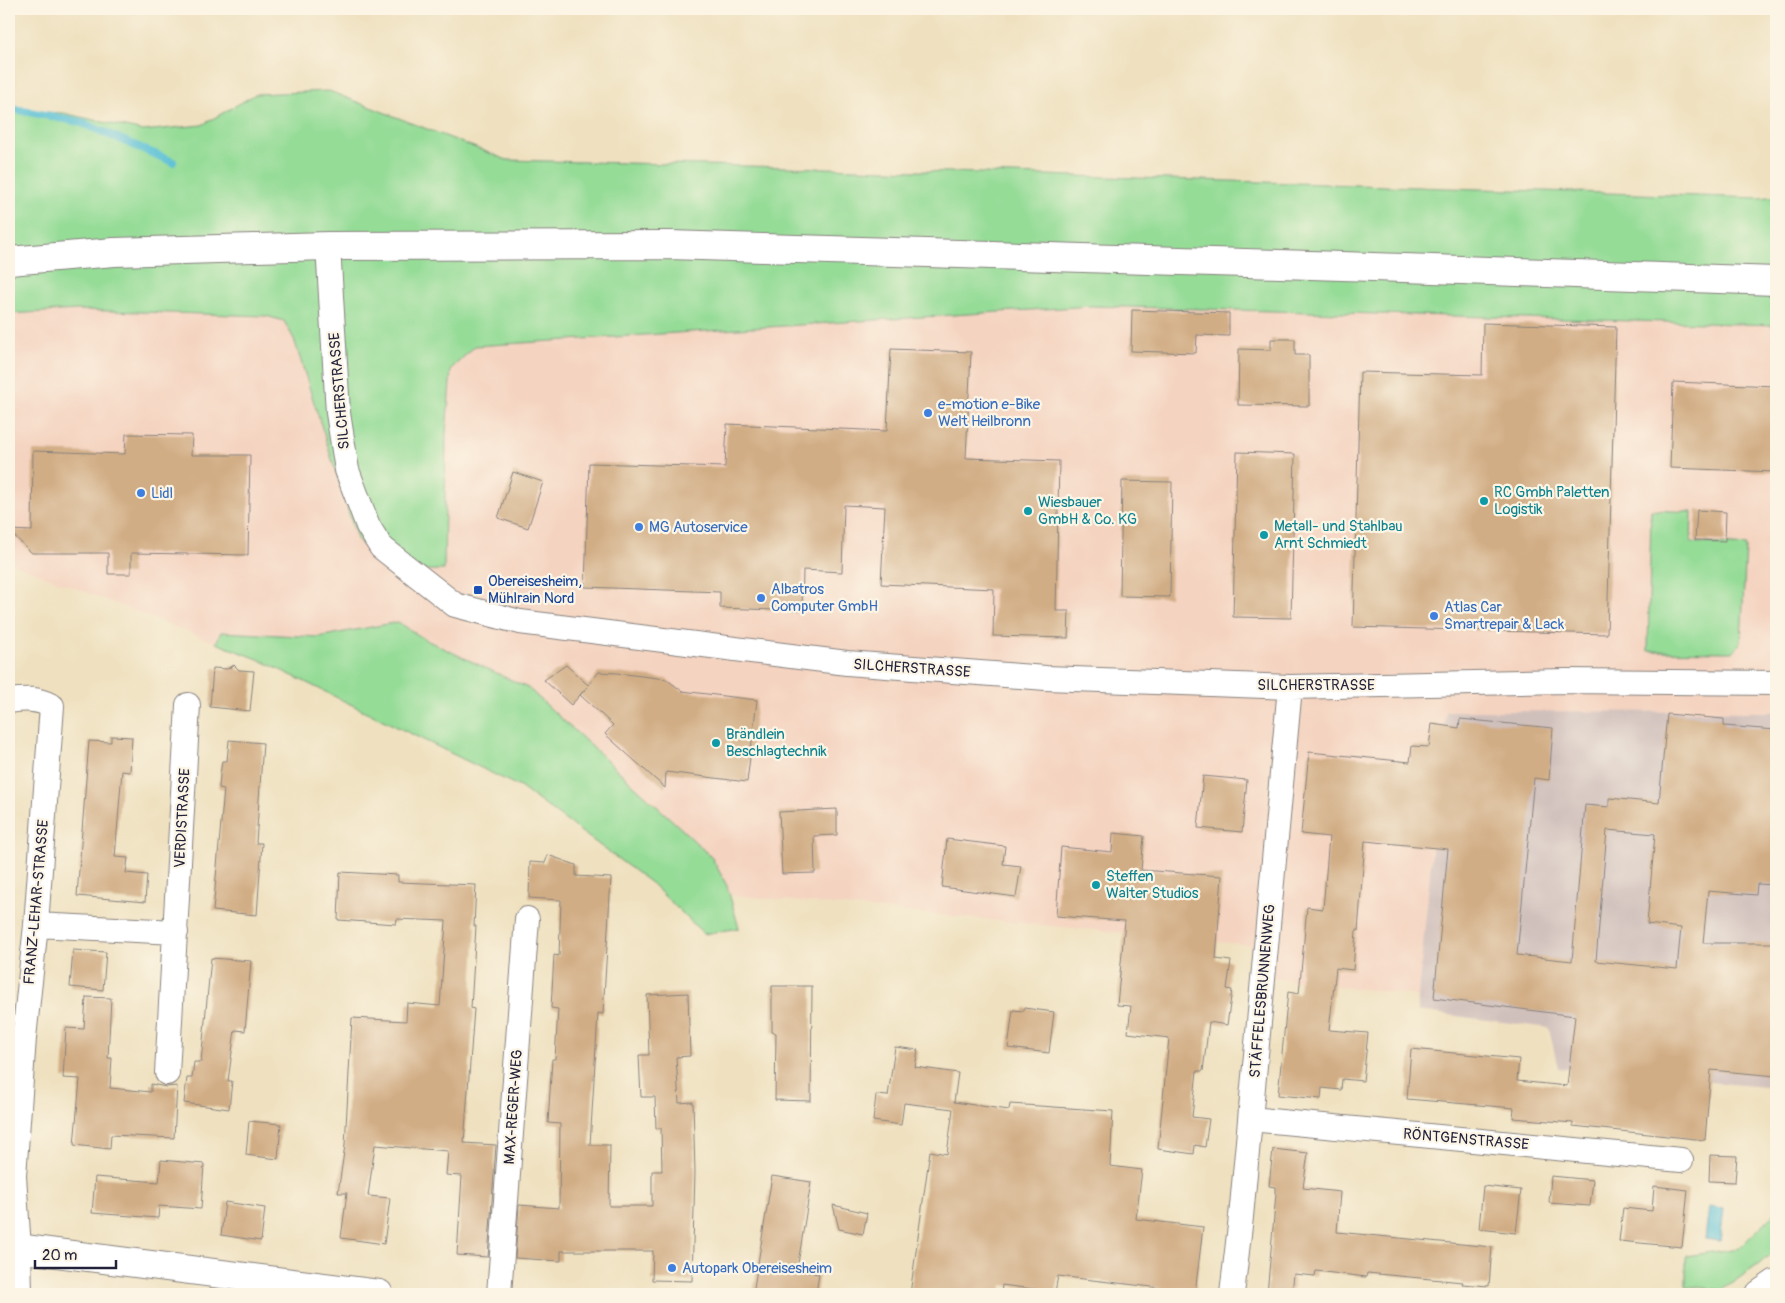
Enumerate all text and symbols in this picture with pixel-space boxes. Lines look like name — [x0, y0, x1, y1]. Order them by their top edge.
street label: SILCHERSTRASSE — [325, 331, 354, 450]
place label: e-motion e-Bike Welt Heilbronn — [938, 395, 1041, 431]
marker: e-motion e-Bike Welt Heilbronn — [922, 407, 934, 419]
place label: RC Gmbh Paletten Logistik — [1494, 483, 1609, 519]
place label: Lidl — [151, 484, 173, 503]
marker: Lidl — [135, 487, 147, 499]
place label: Wiesbauer GmbH & Co. KG — [1038, 493, 1137, 529]
marker: RC Gmbh Paletten Logistik — [1478, 495, 1490, 507]
marker: Wiesbauer GmbH & Co. KG — [1022, 505, 1034, 517]
place label: Metall- und Stahlbau Arnt Schmiedt — [1274, 517, 1403, 553]
place label: MG Autoservice — [649, 518, 748, 537]
marker: MG Autoservice — [633, 521, 645, 533]
marker: Metall- und Stahlbau Arnt Schmiedt — [1258, 529, 1270, 541]
place label: Obereisesheim, Mühlrain Nord — [488, 572, 582, 608]
place label: Albatros Computer GmbH — [771, 580, 878, 616]
marker: Obereisesheim, Mühlrain Nord — [472, 584, 484, 596]
marker: Albatros Computer GmbH — [755, 592, 767, 604]
place label: Atlas Car Smartrepair & Lack — [1444, 598, 1565, 634]
marker: Atlas Car Smartrepair & Lack — [1428, 610, 1440, 622]
street label: SILCHERSTRASSE — [853, 655, 971, 682]
street label: SILCHERSTRASSE — [1257, 676, 1375, 695]
place label: Brändlein Beschlagtechnik — [726, 725, 828, 761]
marker: Brändlein Beschlagtechnik — [710, 737, 722, 749]
street label: VERDISTRASSE — [170, 767, 195, 868]
street label: FRANZ-LEHAR-STRASSE — [20, 819, 53, 985]
place label: Steffen Walter Studios — [1106, 867, 1199, 903]
marker: Steffen Walter Studios — [1090, 879, 1102, 891]
street label: STÄFFELESBRUNNENWEG — [1245, 903, 1280, 1079]
street label: MAX-REGER-WEG — [500, 1049, 527, 1165]
street label: RÖNTGENSTRASSE — [1402, 1125, 1530, 1154]
scale bar — [35, 1238, 116, 1270]
text: 20 m — [42, 1246, 77, 1265]
place label: Autopark Obereisesheim — [682, 1259, 832, 1278]
marker: Autopark Obereisesheim — [666, 1262, 678, 1274]

